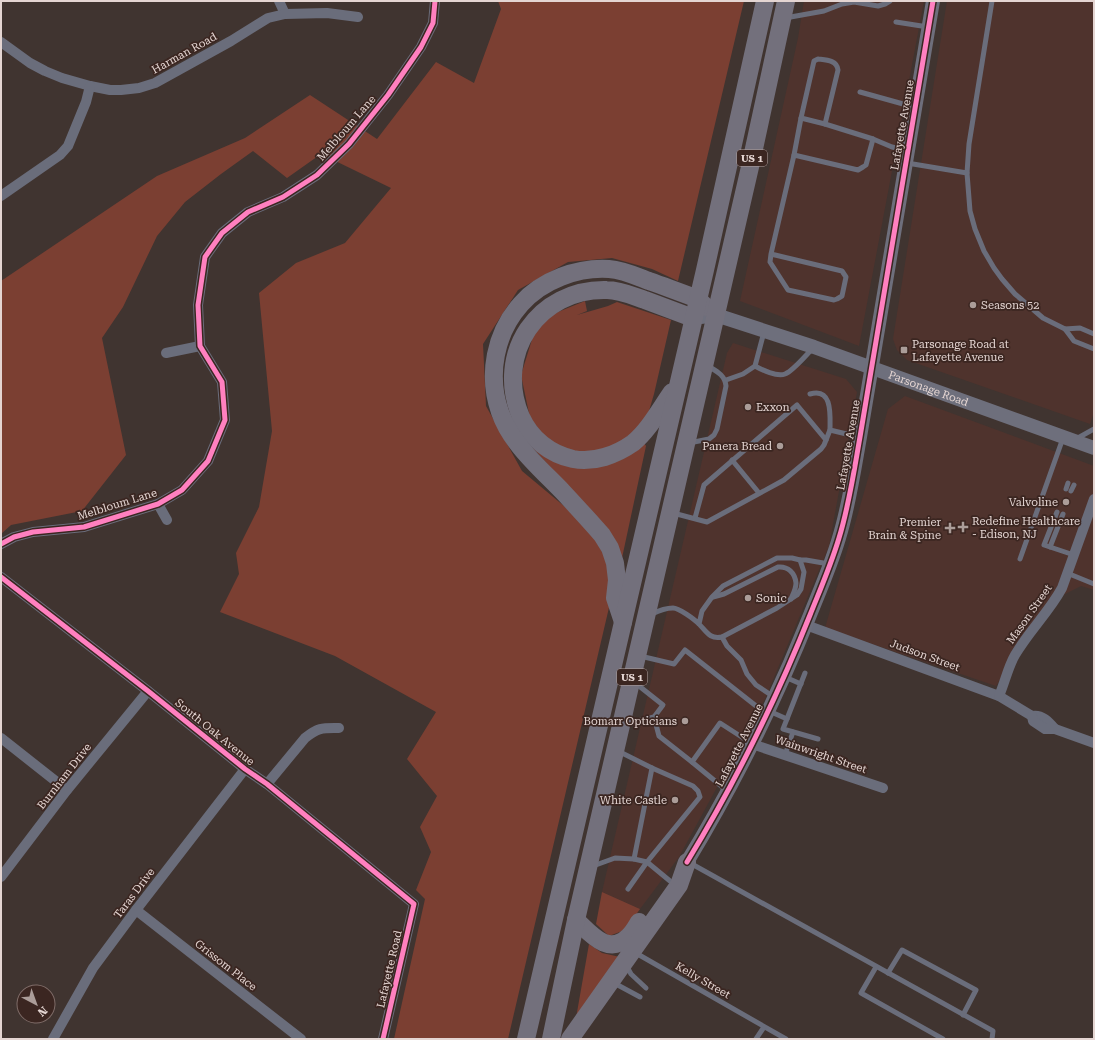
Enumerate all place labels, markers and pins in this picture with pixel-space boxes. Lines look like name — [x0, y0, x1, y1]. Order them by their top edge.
place label: Seasons 52 — [981, 299, 1039, 312]
marker: Seasons 52 — [968, 300, 978, 310]
place label: Parsonage Road at Lafayette Avenue — [912, 338, 1009, 364]
marker: Parsonage Road at Lafayette Avenue — [899, 345, 909, 355]
place label: Exxon — [756, 401, 790, 414]
marker: Exxon — [743, 402, 753, 412]
place label: Panera Bread — [702, 440, 772, 453]
marker: Panera Bread — [775, 441, 785, 451]
place label: Valvoline — [1009, 496, 1058, 509]
marker: Valvoline — [1061, 497, 1071, 507]
place label: Redefine Healthcare - Edison, NJ — [972, 515, 1080, 541]
place label: Premier Brain & Spine — [868, 516, 941, 542]
marker: Redefine Healthcare - Edison, NJ — [957, 521, 969, 533]
marker: Premier Brain & Spine — [944, 522, 956, 534]
place label: Sonic — [756, 592, 787, 605]
marker: Sonic — [743, 593, 753, 603]
place label: Bomarr Opticians — [584, 715, 677, 728]
marker: Bomarr Opticians — [680, 716, 690, 726]
place label: White Castle — [600, 794, 667, 807]
marker: White Castle — [670, 795, 680, 805]

